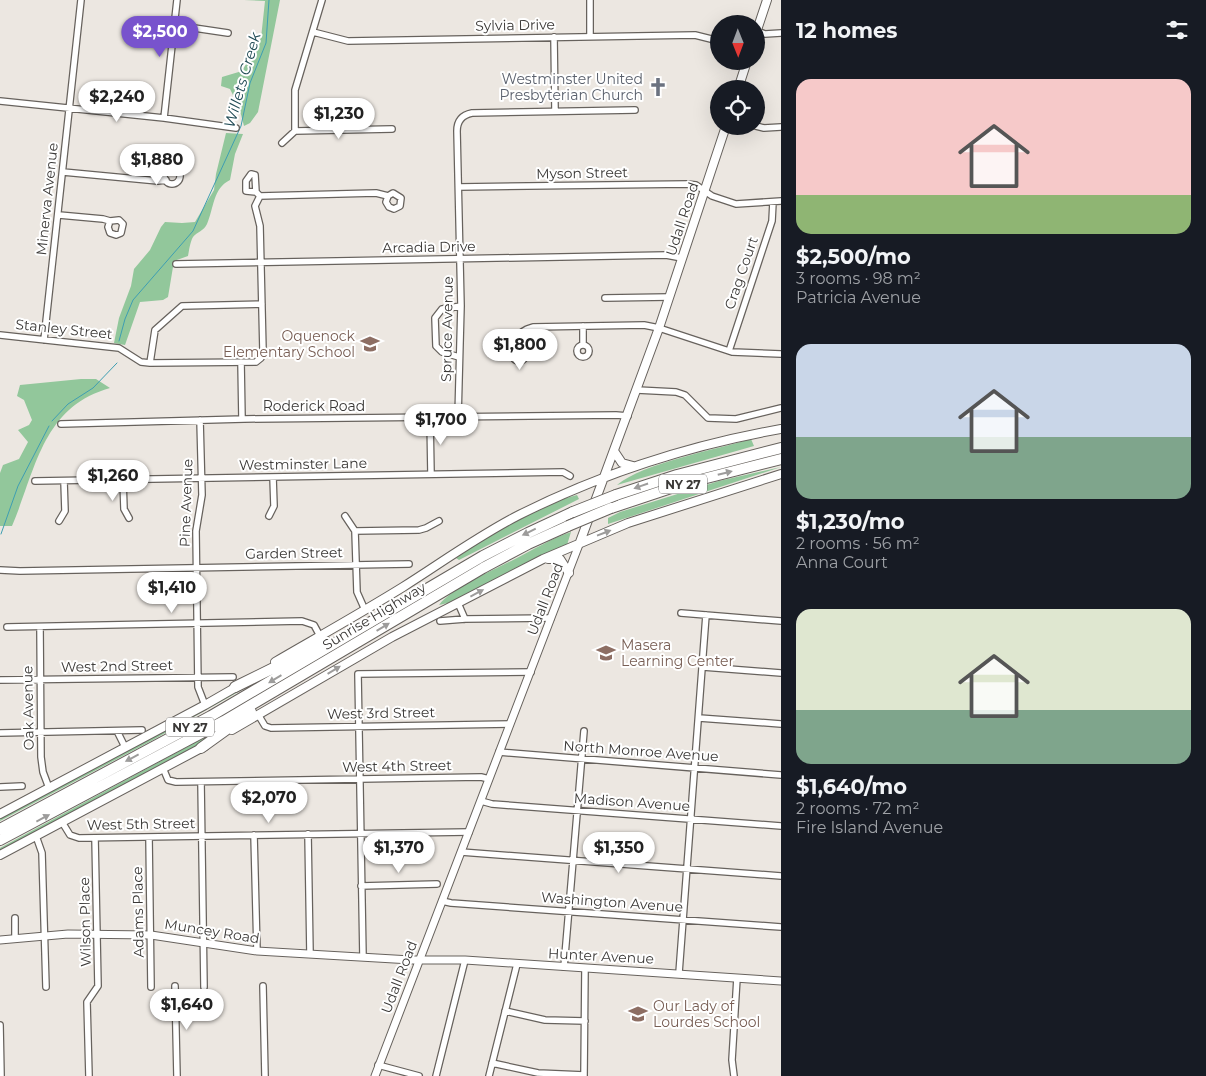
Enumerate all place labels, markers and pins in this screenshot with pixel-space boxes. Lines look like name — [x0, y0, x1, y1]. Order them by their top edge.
pin: $2,500 — [119, 15, 201, 58]
place label: Westminster United Presbyterian Church — [500, 70, 643, 104]
church icon: Westminster United Presbyterian Church — [647, 76, 669, 98]
pin: $2,240 — [76, 80, 158, 123]
pin: $1,230 — [298, 98, 380, 140]
pin: $1,880 — [116, 144, 198, 186]
place label: Oquenock Elementary School — [223, 327, 356, 361]
pin: $1,800 — [479, 328, 561, 371]
school or university icon: Oquenock Elementary School — [359, 333, 381, 355]
pin: $1,700 — [400, 404, 482, 446]
pin: $1,260 — [72, 460, 154, 502]
pin: $1,410 — [131, 572, 213, 614]
place label: Masera Learning Center — [621, 636, 735, 670]
school or university icon: Masera Learning Center — [595, 642, 617, 664]
pin: $2,070 — [228, 782, 310, 824]
pin: $1,370 — [358, 832, 440, 874]
pin: $1,350 — [578, 832, 660, 874]
pin: $1,640 — [146, 988, 228, 1031]
place label: Our Lady of Lourdes School — [653, 997, 760, 1031]
school or university icon: Our Lady of Lourdes School — [627, 1003, 649, 1025]

